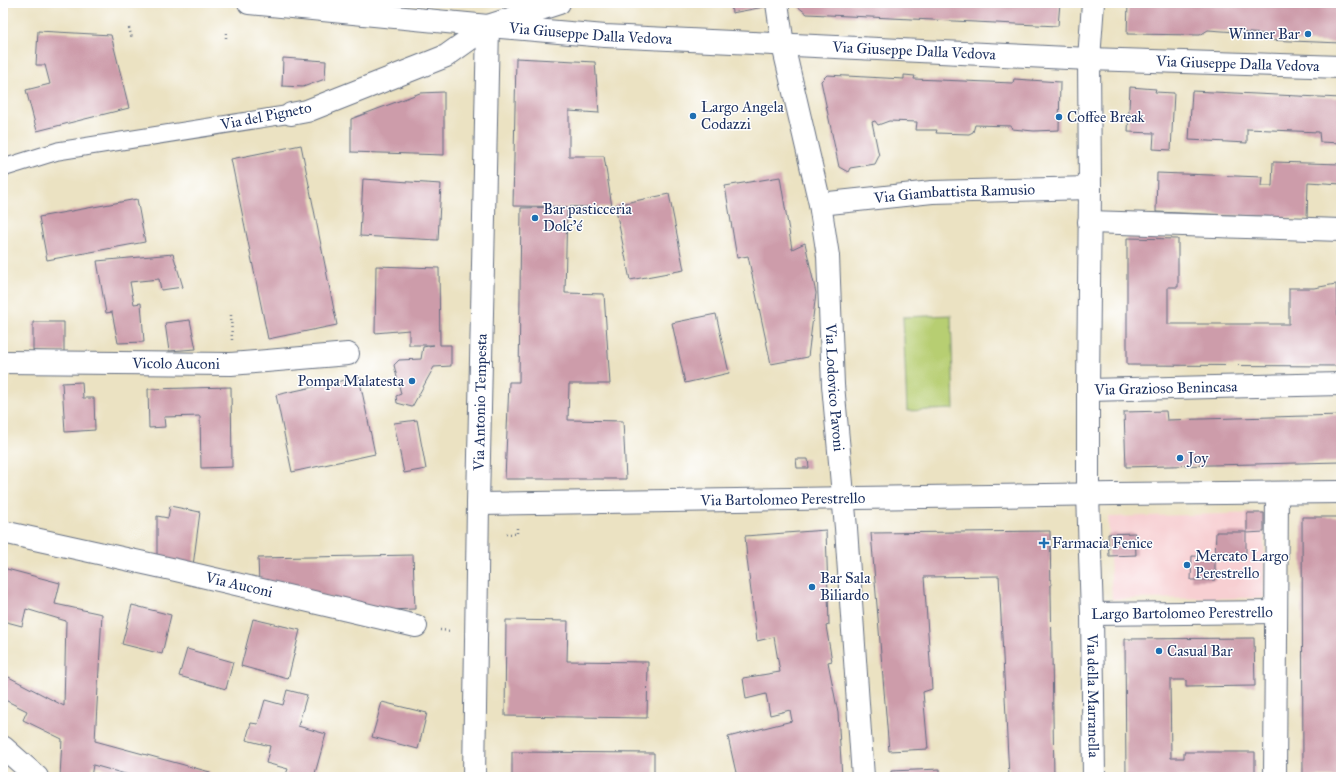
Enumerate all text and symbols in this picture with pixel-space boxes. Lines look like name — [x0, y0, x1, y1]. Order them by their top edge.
street label: Via Giuseppe Dalla Vedova — [507, 19, 673, 48]
place label: Winner Bar — [1228, 25, 1300, 43]
marker: Winner Bar — [1303, 29, 1313, 39]
street label: Via Giuseppe Dalla Vedova — [831, 38, 997, 64]
street label: Via Giuseppe Dalla Vedova — [1155, 52, 1321, 75]
street label: Via del Pigneto — [218, 98, 313, 134]
place label: Largo Angela Codazzi — [701, 98, 784, 133]
place label: Coffee Break — [1067, 108, 1145, 126]
marker: Largo Angela Codazzi — [688, 111, 698, 121]
marker: Coffee Break — [1054, 112, 1064, 122]
street label: Via Giambattista Ramusio — [872, 180, 1036, 207]
place label: Bar pasticceria Dolc'é — [543, 200, 632, 235]
marker: Bar pasticceria Dolc'é — [530, 213, 540, 223]
street label: Via Lodovico Pavoni — [822, 322, 848, 452]
street label: Via Antonio Tempesta — [470, 333, 491, 472]
street label: Vicolo Auconi — [131, 354, 220, 373]
place label: Pompa Malatesta — [298, 372, 405, 390]
marker: Pompa Malatesta — [407, 376, 417, 386]
street label: Via Grazioso Benincasa — [1093, 377, 1238, 399]
place label: Joy — [1186, 449, 1209, 468]
marker: Joy — [1175, 453, 1185, 463]
street label: Via Bartolomeo Perestrello — [699, 489, 866, 510]
place label: Farmacia Fenice — [1052, 534, 1153, 552]
marker: Farmacia Fenice — [1039, 538, 1049, 548]
place label: Mercato Largo Perestrello — [1195, 547, 1289, 582]
marker: Mercato Largo Perestrello — [1182, 560, 1192, 570]
street label: Via Auconi — [203, 568, 275, 601]
place label: Bar Sala Biliardo — [820, 569, 871, 604]
marker: Bar Sala Biliardo — [807, 582, 817, 592]
street label: Largo Bartolomeo Perestrello — [1091, 603, 1273, 623]
street label: Via della Marranella — [1083, 633, 1103, 758]
place label: Casual Bar — [1167, 642, 1233, 660]
marker: Casual Bar — [1154, 646, 1164, 656]

